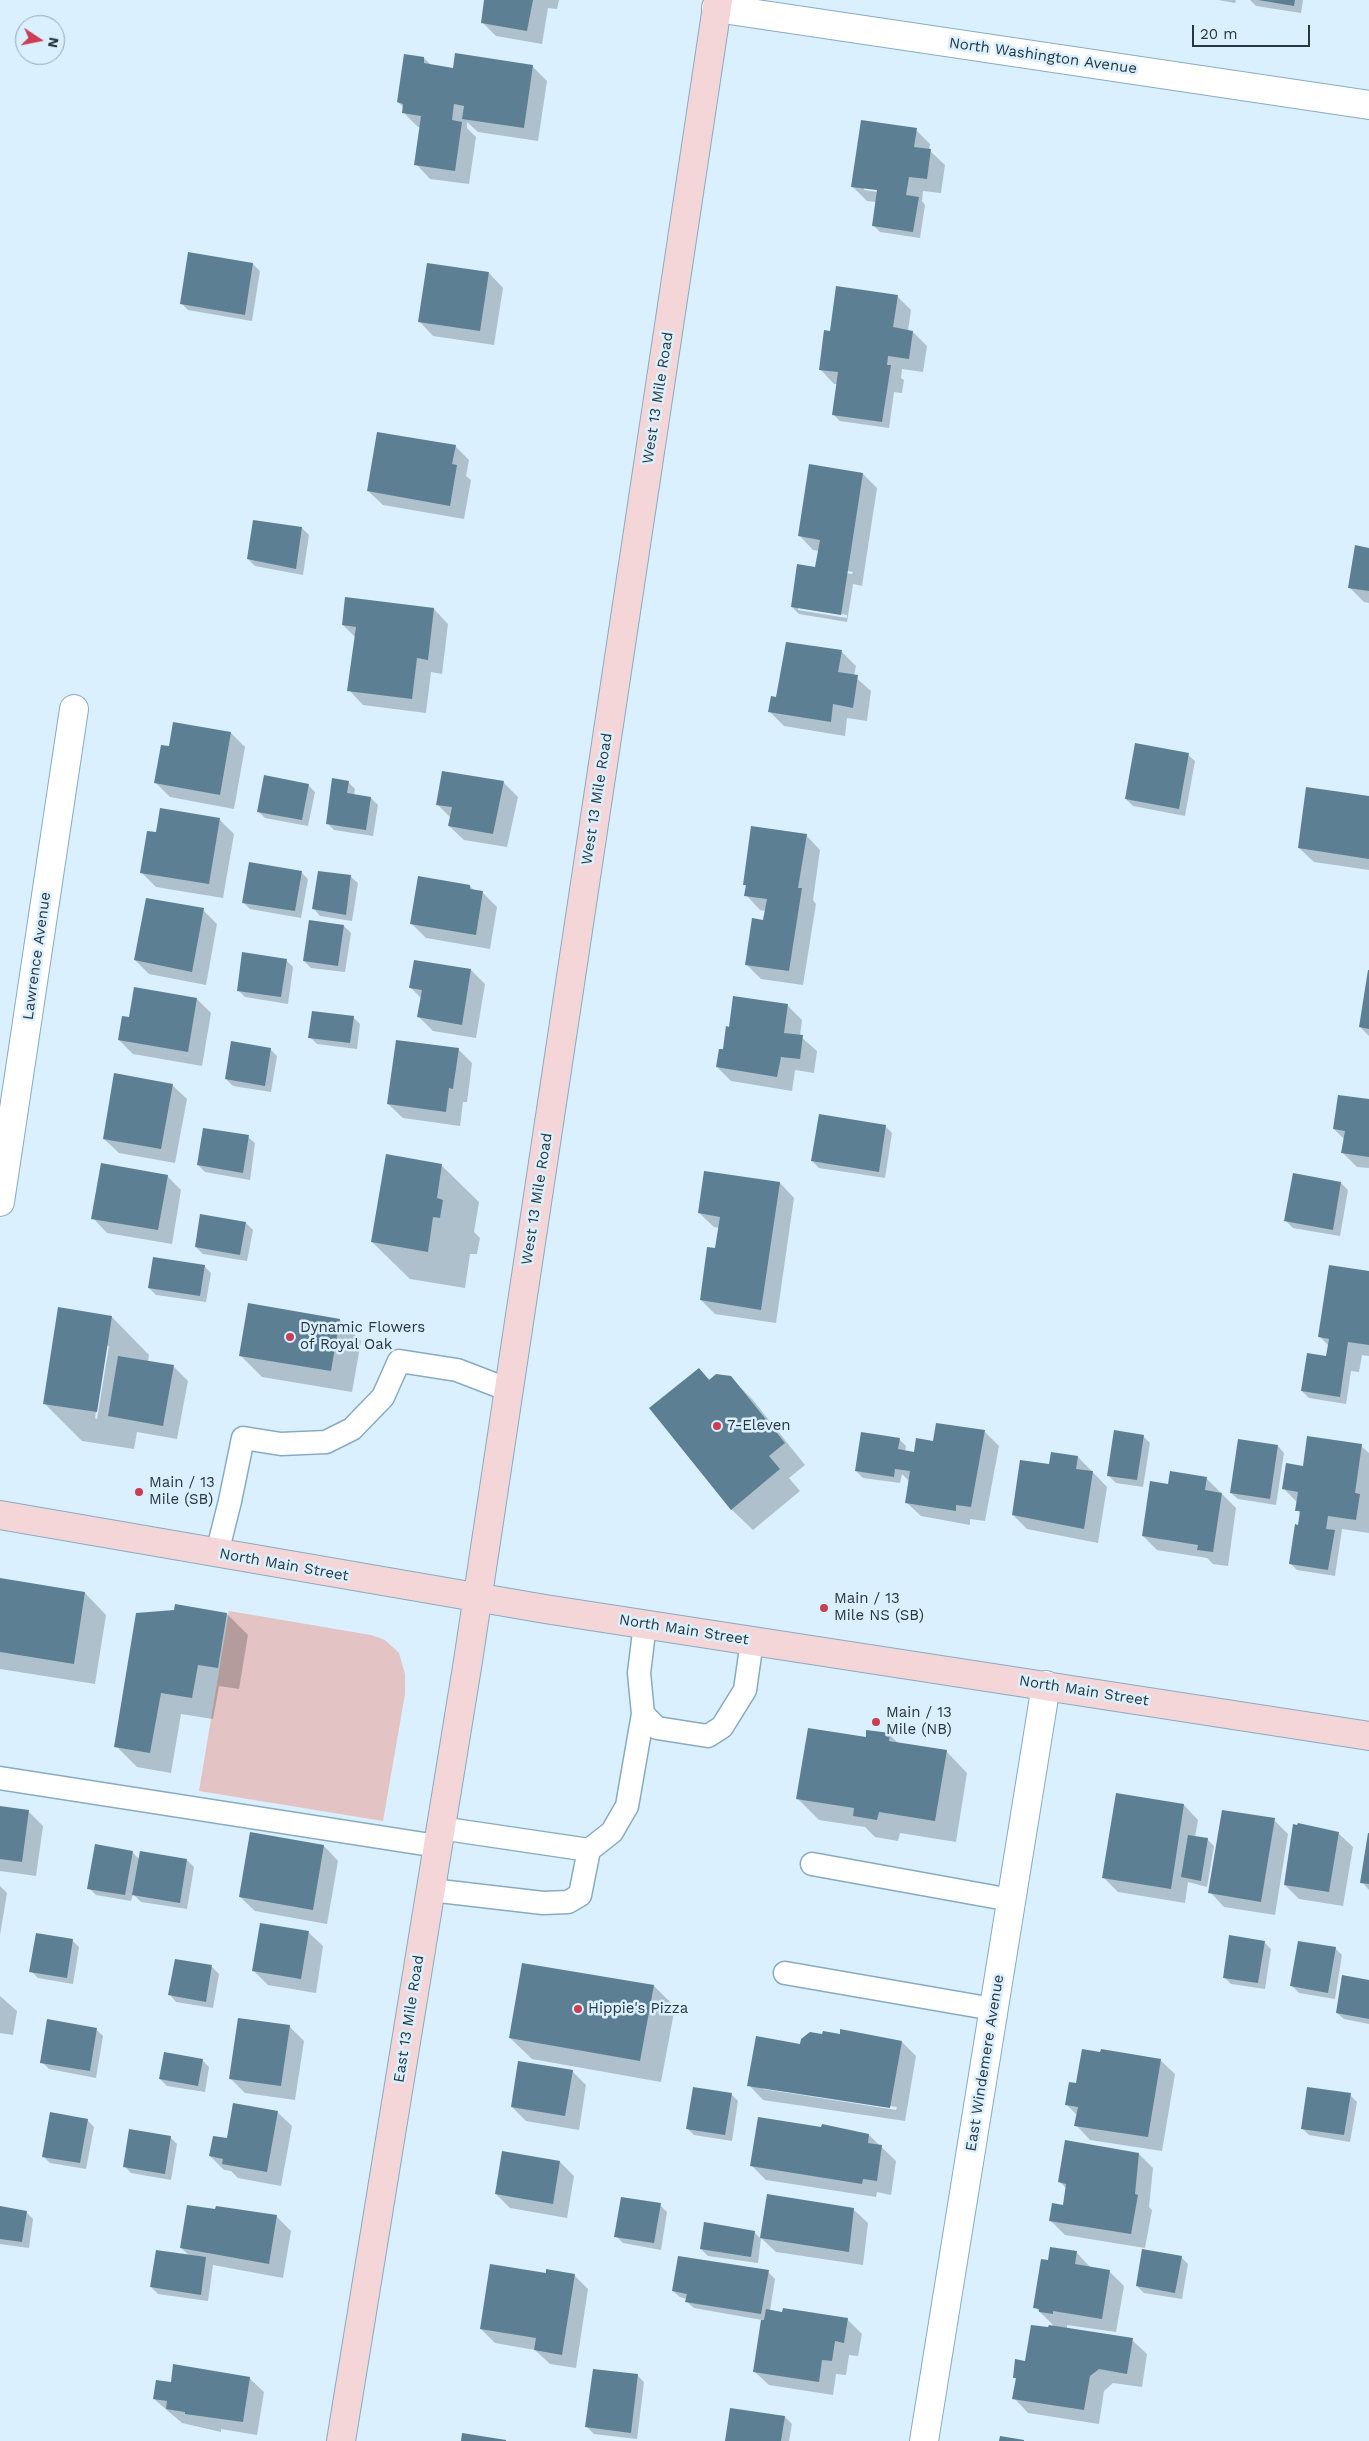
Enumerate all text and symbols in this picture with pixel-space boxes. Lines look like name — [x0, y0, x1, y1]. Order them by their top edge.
north arrow — [15, 15, 65, 65]
scale bar — [1194, 15, 1312, 47]
text: 20 m — [1200, 25, 1238, 43]
street label: North Washington Avenue — [948, 34, 1138, 78]
text: N — [45, 36, 63, 49]
street label: West 13 Mile Road — [639, 331, 677, 465]
street label: West 13 Mile Road — [578, 732, 616, 866]
street label: Lawrence Avenue — [19, 891, 55, 1021]
street label: West 13 Mile Road — [518, 1132, 556, 1266]
place label: Dynamic Flowers of Royal Oak — [300, 1319, 425, 1354]
marker: Dynamic Flowers of Royal Oak — [284, 1331, 296, 1343]
place label: 7-Eleven — [727, 1417, 791, 1435]
marker: 7-Eleven — [711, 1420, 723, 1432]
place label: Main / 13 Mile (SB) — [149, 1474, 215, 1509]
marker: Main / 13 Mile (SB) — [133, 1486, 145, 1498]
street label: North Main Street — [218, 1545, 350, 1585]
place label: Main / 13 Mile NS (SB) — [834, 1590, 924, 1625]
marker: Main / 13 Mile NS (SB) — [818, 1602, 830, 1614]
street label: North Main Street — [618, 1611, 750, 1649]
street label: North Main Street — [1018, 1672, 1150, 1710]
place label: Main / 13 Mile (NB) — [886, 1704, 952, 1739]
marker: Main / 13 Mile (NB) — [870, 1716, 882, 1728]
street label: East 13 Mile Road — [390, 1954, 428, 2084]
street label: East Windemere Avenue — [962, 1973, 1008, 2153]
place label: Hippie's Pizza — [588, 2000, 688, 2018]
marker: Hippie's Pizza — [572, 2003, 584, 2015]

